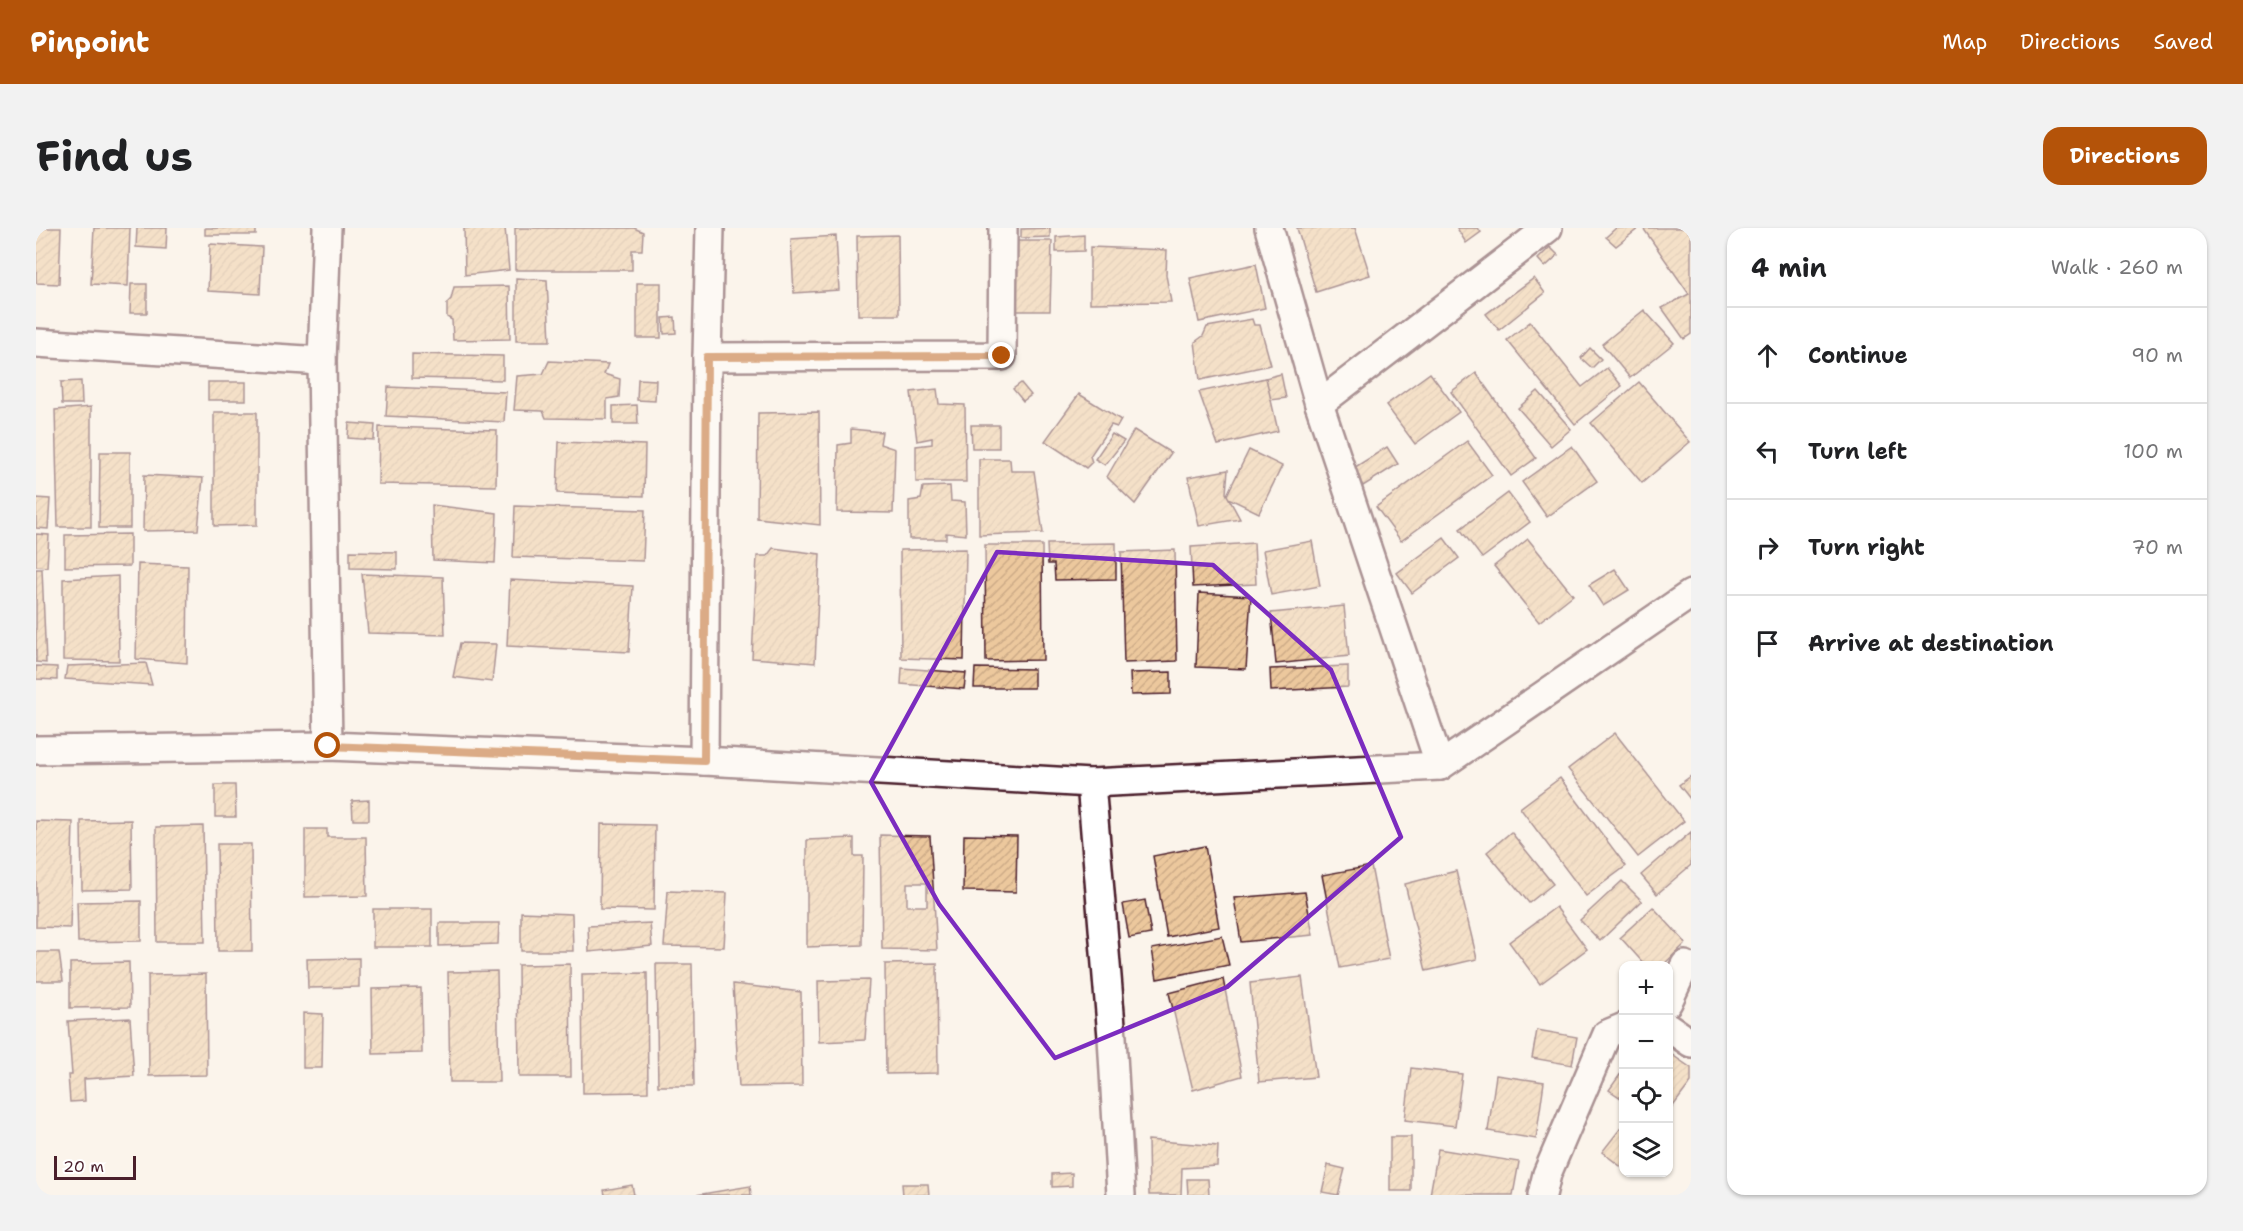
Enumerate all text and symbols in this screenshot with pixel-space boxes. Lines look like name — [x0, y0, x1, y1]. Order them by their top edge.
text: Pinpoint — [30, 23, 149, 61]
text: Map — [1942, 28, 1987, 56]
text: Directions — [2020, 28, 2120, 56]
text: Saved — [2153, 28, 2213, 56]
button: Directions — [2043, 127, 2207, 185]
text: Find us — [36, 128, 193, 184]
text: 4 min — [1751, 250, 1827, 285]
text: Walk · 260 m — [2051, 254, 2183, 280]
icon: ahead — [1751, 339, 1784, 372]
text: Continue — [1808, 341, 1908, 370]
route end — [988, 342, 1014, 368]
text: 90 m — [2131, 342, 2183, 368]
icon: left — [1751, 435, 1784, 468]
text: Turn left — [1808, 437, 1907, 466]
text: 100 m — [2123, 438, 2183, 464]
icon: right — [1751, 531, 1784, 564]
text: Turn right — [1808, 533, 1925, 562]
text: 70 m — [2131, 534, 2183, 560]
icon: arrive — [1751, 627, 1784, 660]
text: Arrive at destination — [1808, 629, 2054, 658]
route start — [314, 732, 340, 758]
map controls — [1619, 961, 1673, 1177]
button: + — [1619, 961, 1673, 1015]
button: − — [1619, 1015, 1673, 1069]
button: locate — [1619, 1069, 1673, 1123]
button: layers — [1619, 1123, 1673, 1177]
scale bar — [54, 1153, 136, 1180]
text: 20 m — [63, 1156, 104, 1177]

